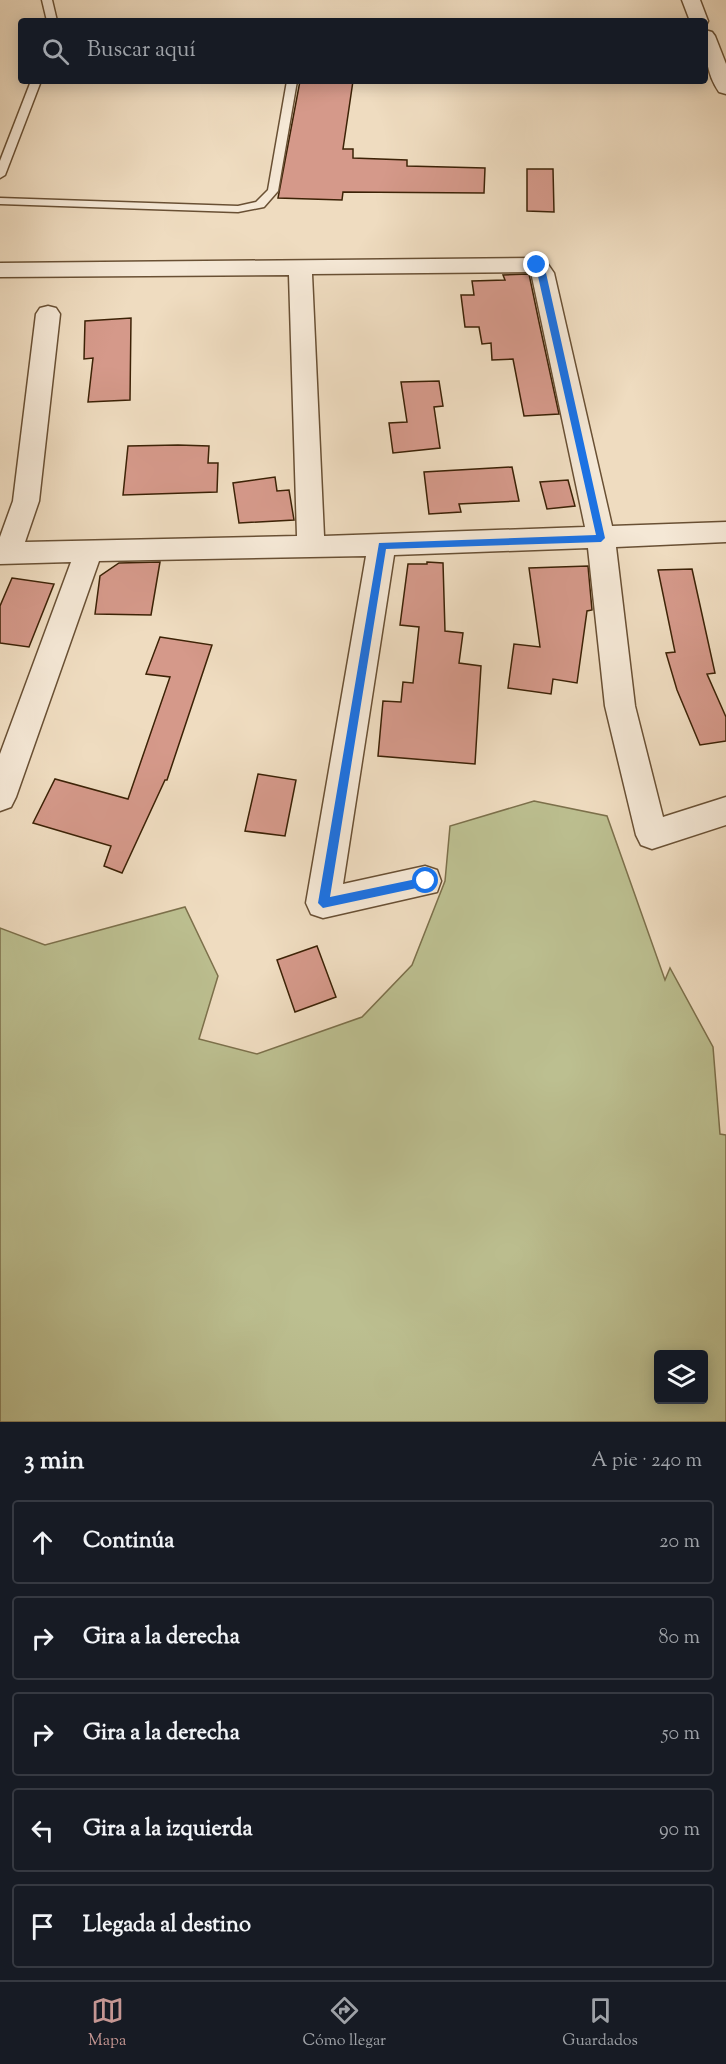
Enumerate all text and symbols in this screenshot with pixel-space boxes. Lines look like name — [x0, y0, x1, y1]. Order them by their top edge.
search box — [18, 18, 708, 84]
icon: search — [39, 35, 72, 68]
text: Buscar aquí — [87, 35, 196, 67]
route end — [523, 251, 549, 277]
route start — [412, 867, 438, 893]
map controls — [654, 1350, 708, 1404]
button: layers — [654, 1350, 708, 1404]
text: 3 min — [24, 1443, 84, 1480]
text: A pie · 240 m — [591, 1447, 702, 1476]
icon: ahead — [26, 1526, 59, 1559]
text: Continúa — [83, 1526, 174, 1558]
text: 20 m — [659, 1528, 700, 1557]
icon: right — [26, 1622, 59, 1655]
text: Gira a la derecha — [83, 1622, 240, 1654]
text: 80 m — [659, 1624, 700, 1653]
icon: right — [26, 1718, 59, 1751]
text: Gira a la derecha — [83, 1718, 240, 1750]
text: 50 m — [662, 1720, 700, 1749]
icon: left — [26, 1814, 59, 1847]
text: Gira a la izquierda — [83, 1814, 253, 1846]
text: 90 m — [659, 1816, 700, 1845]
icon: arrive — [26, 1910, 59, 1943]
text: Llegada al destino — [83, 1910, 251, 1942]
tab: Mapa — [88, 1994, 126, 2053]
tab: Cómo llegar — [302, 1994, 386, 2053]
tab: Guardados — [562, 1994, 638, 2053]

